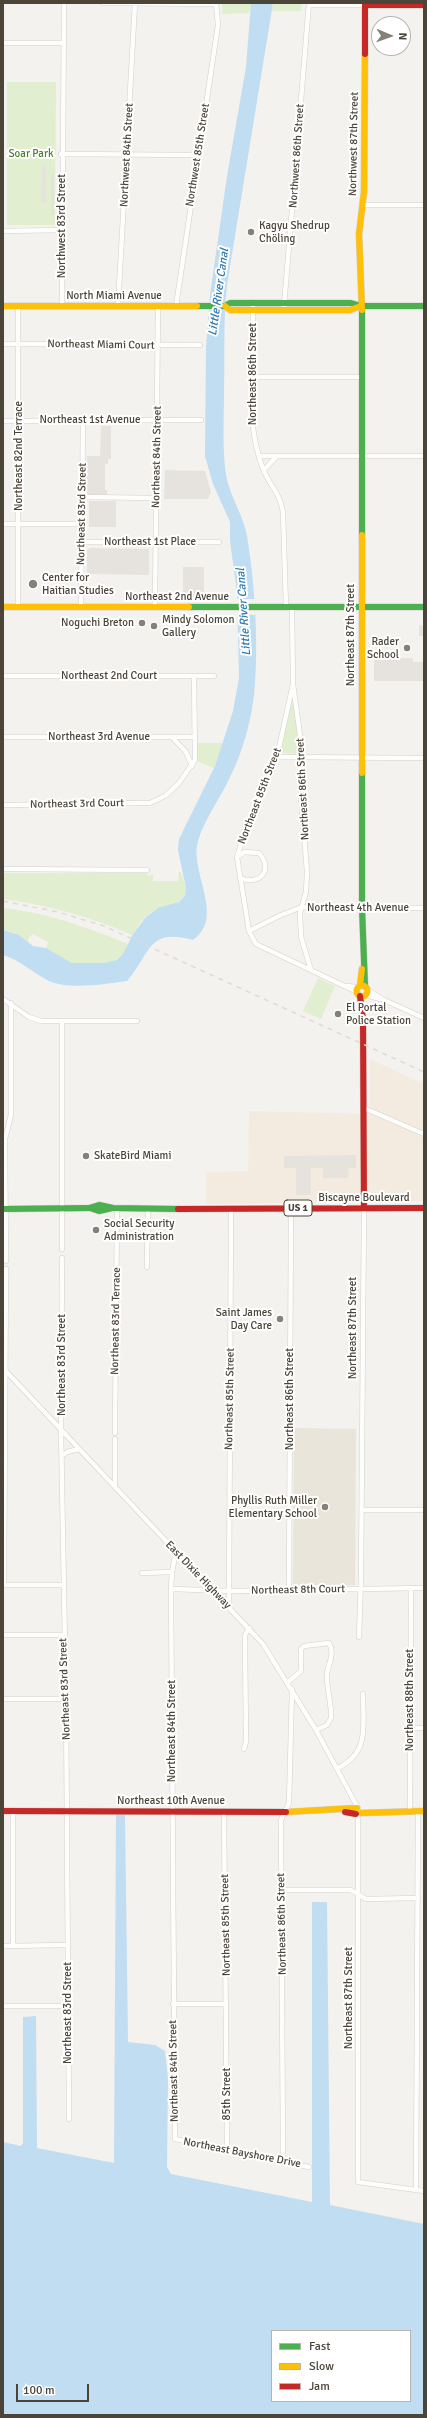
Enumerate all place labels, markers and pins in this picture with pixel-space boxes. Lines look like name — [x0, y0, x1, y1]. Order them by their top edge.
place label: Kagyu Shedrup Chöling — [259, 219, 330, 245]
marker: Kagyu Shedrup Chöling — [246, 227, 256, 237]
place label: Center for Haitian Studies — [42, 571, 114, 597]
marker: Center for Haitian Studies — [27, 578, 39, 590]
place label: Mindy Solomon Gallery — [162, 613, 234, 639]
place label: Noguchi Breton — [61, 616, 134, 630]
marker: Noguchi Breton — [137, 618, 147, 628]
marker: Mindy Solomon Gallery — [149, 621, 159, 631]
place label: Rader School — [367, 635, 399, 661]
marker: Rader School — [402, 643, 412, 653]
place label: El Portal Police Station — [346, 1001, 411, 1027]
marker: El Portal Police Station — [333, 1009, 343, 1019]
place label: SkateBird Miami — [94, 1149, 171, 1163]
marker: SkateBird Miami — [81, 1151, 91, 1161]
place label: Social Security Administration — [104, 1217, 174, 1243]
marker: Social Security Administration — [91, 1225, 101, 1235]
place label: Saint James Day Care — [216, 1306, 272, 1332]
marker: Saint James Day Care — [275, 1314, 285, 1324]
place label: Phyllis Ruth Miller Elementary School — [229, 1494, 317, 1520]
marker: Phyllis Ruth Miller Elementary School — [320, 1502, 330, 1512]

